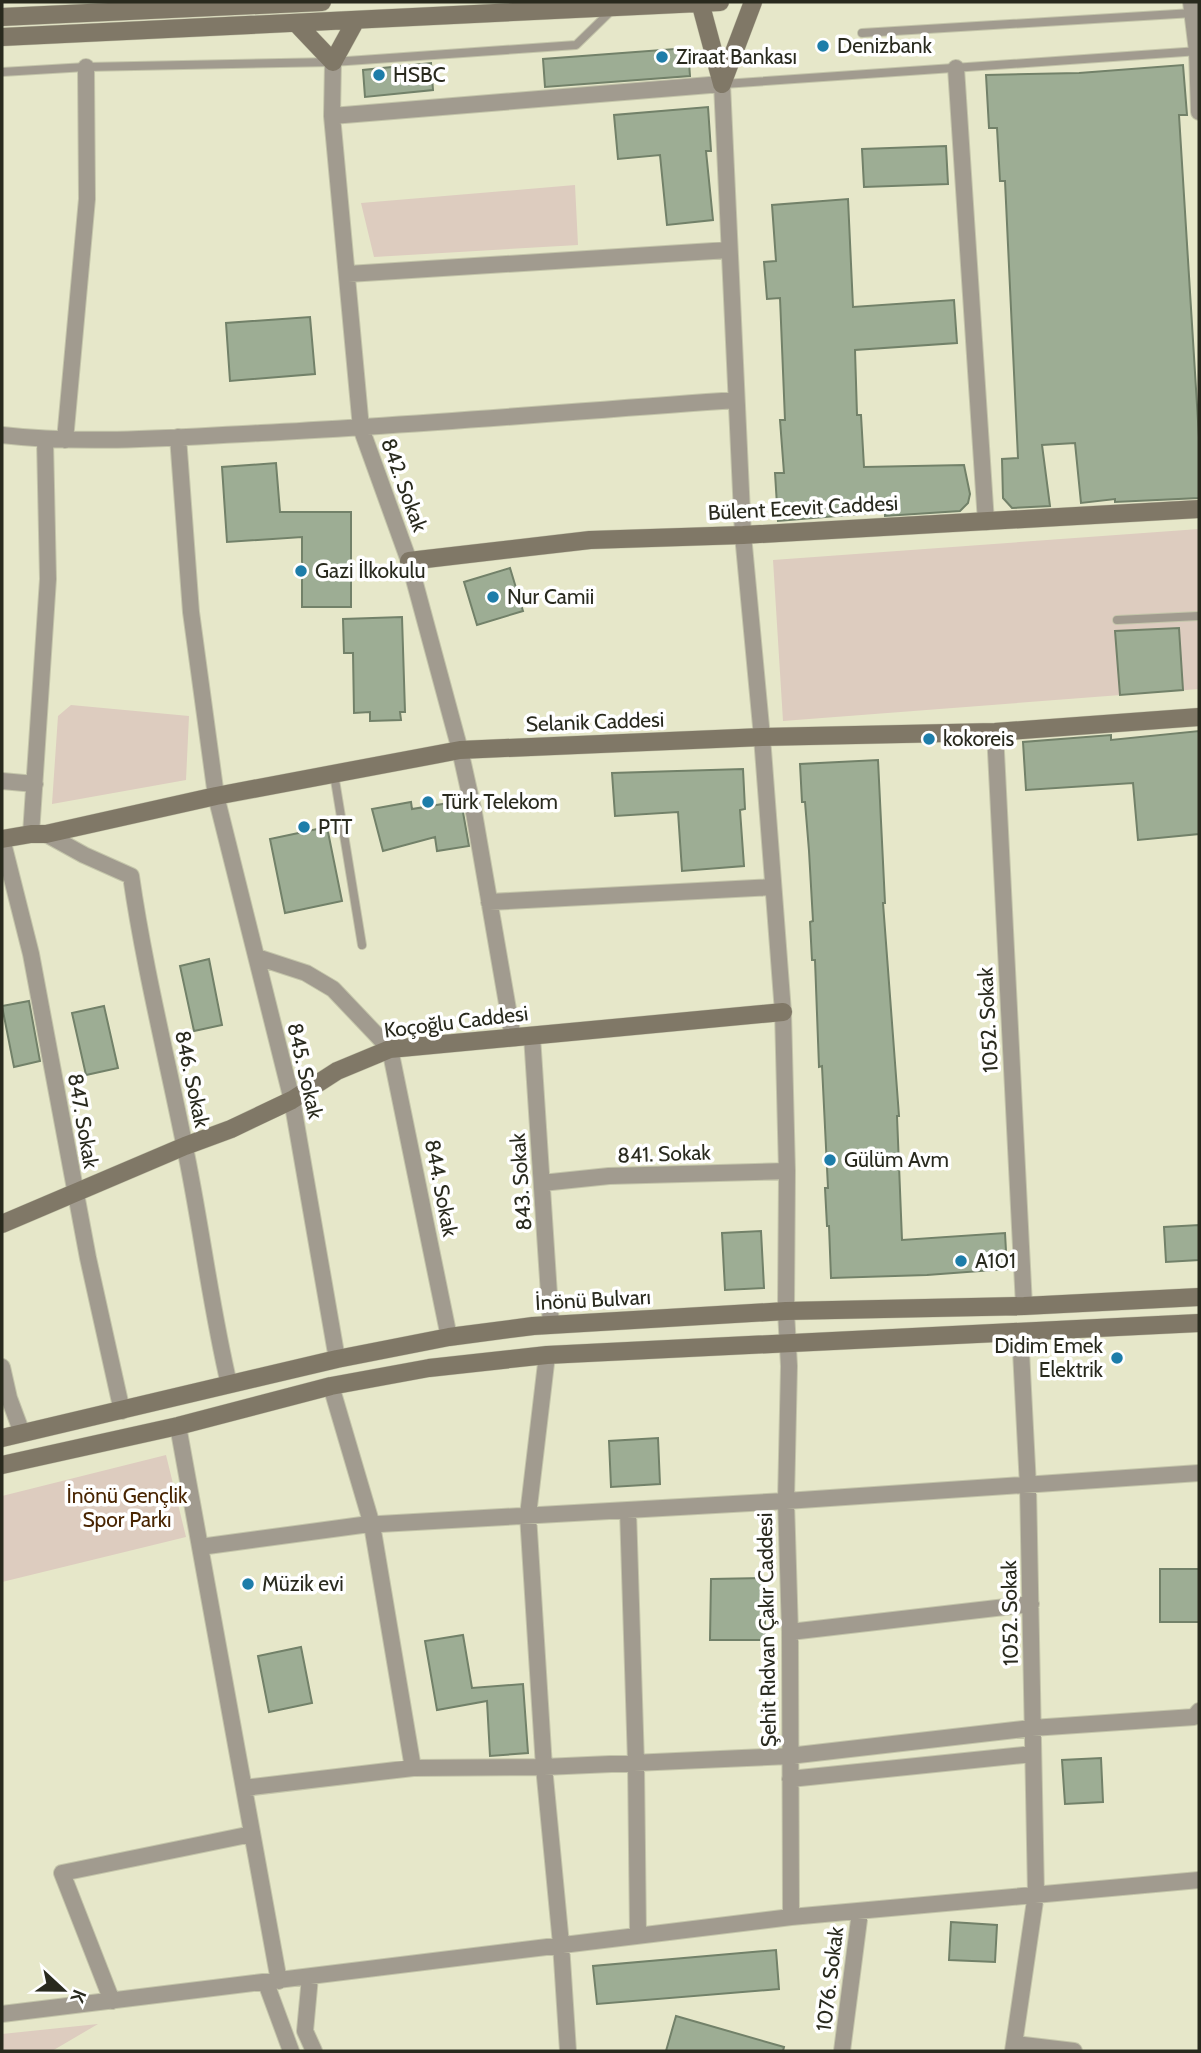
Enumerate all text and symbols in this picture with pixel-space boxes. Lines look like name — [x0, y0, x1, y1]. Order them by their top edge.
place label: Denizbank — [837, 33, 932, 58]
marker: Denizbank — [815, 38, 831, 54]
place label: Ziraat Bankası — [676, 44, 797, 69]
marker: Ziraat Bankası — [654, 49, 670, 65]
place label: HSBC — [393, 62, 446, 87]
marker: HSBC — [371, 67, 387, 83]
street label: 842. Sokak — [376, 435, 433, 535]
street label: Bülent Ecevit Caddesi — [707, 490, 899, 525]
place label: Gazi İlkokulu — [315, 558, 425, 583]
marker: Gazi İlkokulu — [293, 563, 309, 579]
place label: Nur Camii — [507, 584, 594, 609]
marker: Nur Camii — [485, 589, 501, 605]
street label: Selanik Caddesi — [525, 707, 665, 736]
place label: kokoreis — [943, 726, 1015, 751]
marker: kokoreis — [921, 731, 937, 747]
place label: Türk Telekom — [442, 789, 558, 814]
marker: Türk Telekom — [420, 794, 436, 810]
place label: PTT — [318, 814, 352, 839]
marker: PTT — [296, 819, 312, 835]
street label: 1052. Sokak — [972, 966, 1003, 1073]
street label: Koçoğlu Caddesi — [382, 1000, 529, 1043]
street label: 845. Sokak — [282, 1020, 329, 1122]
street label: 846. Sokak — [170, 1028, 215, 1130]
street label: 847. Sokak — [63, 1071, 104, 1171]
street label: 843. Sokak — [505, 1132, 536, 1232]
street label: 844. Sokak — [420, 1137, 463, 1239]
street label: 841. Sokak — [617, 1139, 712, 1168]
place label: Gülüm Avm — [844, 1147, 949, 1172]
marker: Gülüm Avm — [822, 1152, 838, 1168]
place label: A101 — [975, 1248, 1016, 1273]
marker: A101 — [953, 1253, 969, 1269]
street label: İnönü Bulvarı — [535, 1284, 651, 1315]
place label: Didim Emek Elektrik — [994, 1333, 1104, 1382]
marker: Didim Emek Elektrik — [1109, 1350, 1125, 1366]
park label: İnönü Gençlik Spor Parkı — [67, 1483, 188, 1532]
street label: Şehit Rıdvan Çakır Caddesi — [752, 1513, 781, 1747]
street label: 1052. Sokak — [996, 1559, 1023, 1666]
place label: Müzik evi — [262, 1571, 344, 1596]
marker: Müzik evi — [240, 1576, 256, 1592]
street label: 1076. Sokak — [811, 1925, 848, 2033]
north arrow — [28, 1955, 98, 2025]
text: K — [65, 1986, 91, 2006]

